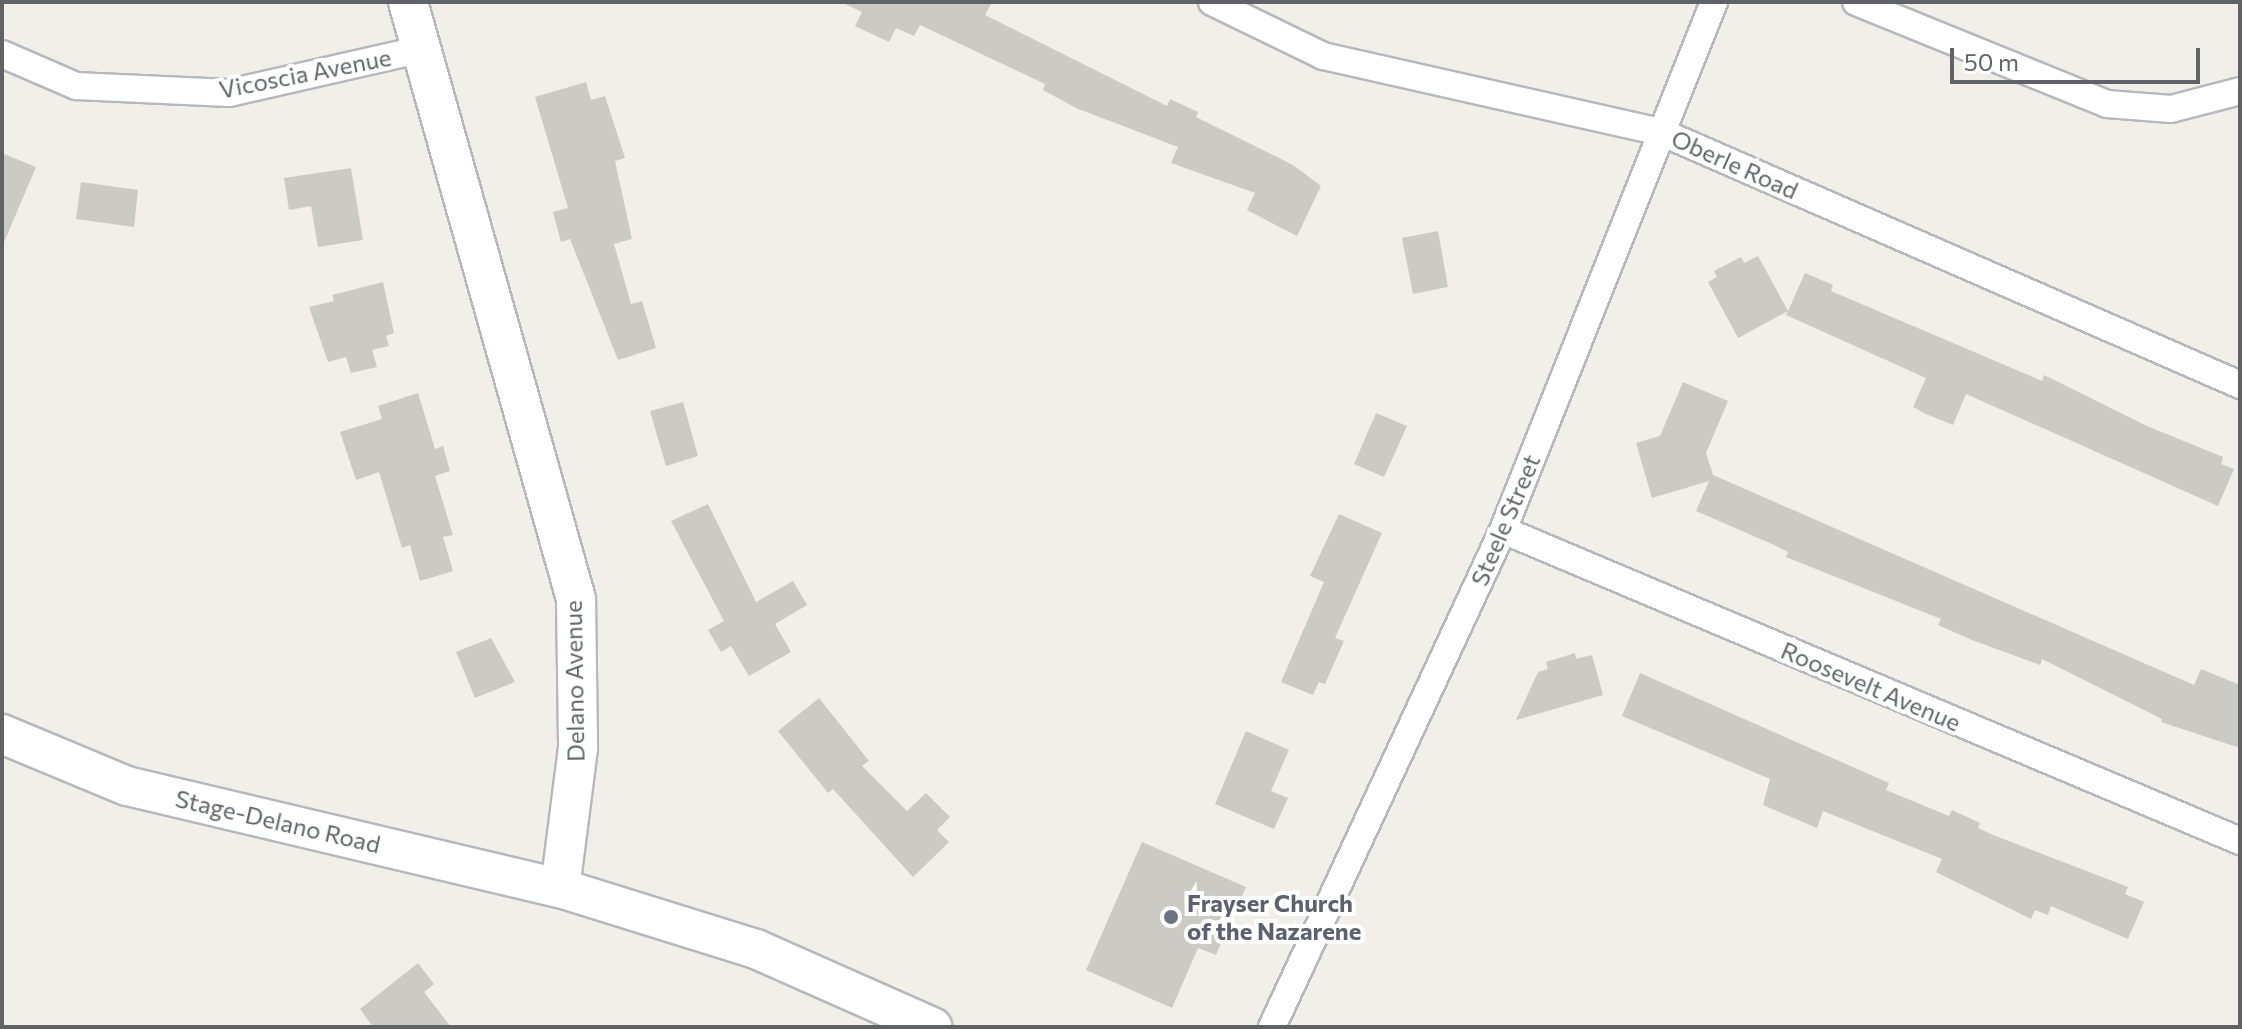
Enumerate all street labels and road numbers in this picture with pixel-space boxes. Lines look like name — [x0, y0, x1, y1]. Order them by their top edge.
street label: Vicoscia Avenue — [216, 42, 394, 104]
street label: Oberle Road — [1667, 123, 1803, 205]
street label: Steele Street — [1464, 450, 1546, 590]
street label: Delano Avenue — [558, 600, 590, 762]
street label: Roosevelt Avenue — [1777, 635, 1965, 737]
street label: Stage-Delano Road — [173, 783, 383, 859]

